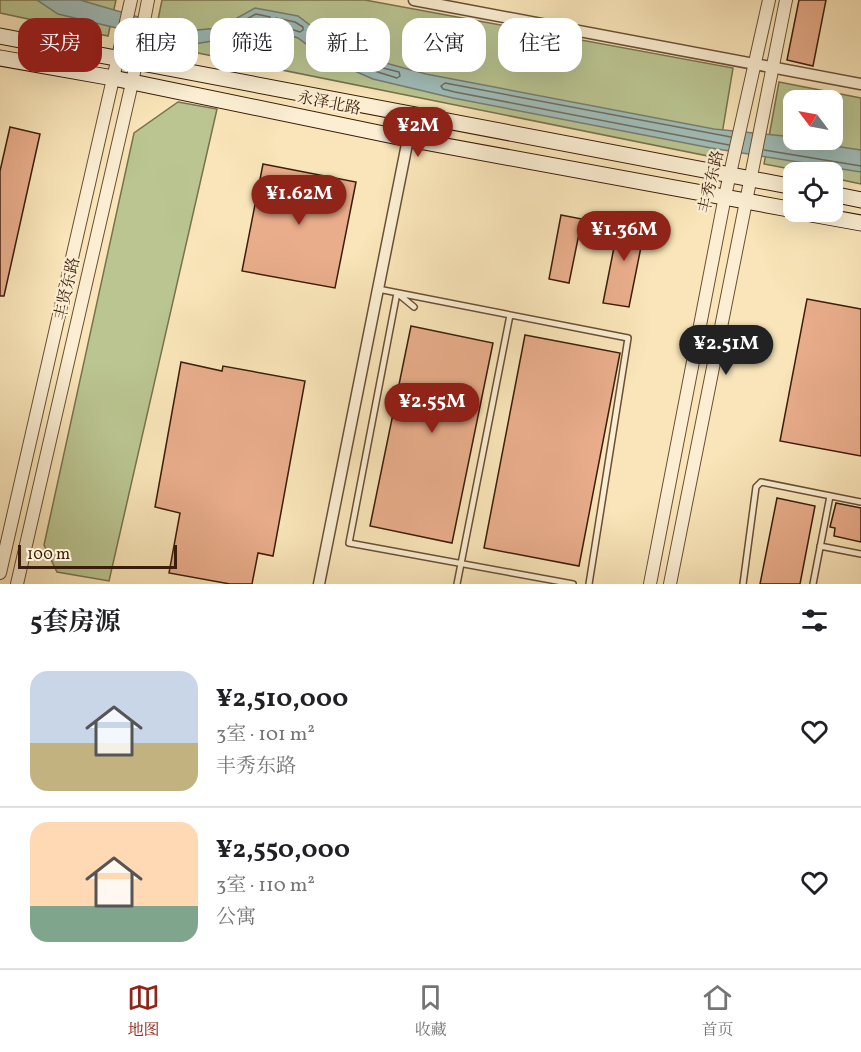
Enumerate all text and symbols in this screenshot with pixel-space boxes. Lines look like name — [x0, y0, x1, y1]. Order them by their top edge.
chip: 买房 — [18, 18, 102, 72]
chip: 租房 — [114, 18, 198, 72]
chip: 筛选 — [210, 18, 294, 72]
chip: 新上 — [306, 18, 390, 72]
chip: 公寓 — [402, 18, 486, 72]
chip: 住宅 — [498, 18, 582, 72]
street label: 永泽北路 — [295, 87, 363, 121]
north arrow — [783, 90, 843, 150]
map controls — [783, 90, 843, 222]
pin: ¥2M — [389, 107, 447, 158]
text: ¥2M — [397, 112, 439, 140]
street label: 丰秀东路 — [694, 148, 730, 216]
button: locate — [783, 162, 843, 222]
pin: ¥1.62M — [250, 175, 348, 226]
text: ¥1.62M — [265, 180, 333, 208]
pin: ¥1.36M — [575, 211, 673, 262]
text: ¥1.36M — [591, 216, 657, 244]
street label: 丰贤东路 — [50, 255, 86, 323]
pin: ¥2.51M — [677, 325, 775, 376]
text: ¥2.51M — [693, 330, 759, 358]
pin: ¥2.55M — [383, 383, 481, 434]
text: ¥2.55M — [398, 388, 466, 416]
scale bar — [18, 542, 177, 570]
text: 100 m — [27, 544, 70, 566]
icon: filters — [798, 604, 831, 637]
text: 5套房源 — [30, 605, 121, 641]
text: ¥2,510,000 — [216, 681, 348, 717]
icon: home — [78, 695, 150, 767]
icon: heart — [798, 715, 831, 748]
text: 3室 · 101 m² — [216, 721, 315, 749]
text: 丰秀东路 — [216, 753, 296, 781]
text: ¥2,550,000 — [216, 832, 350, 868]
icon: home — [78, 846, 150, 918]
icon: heart — [798, 866, 831, 899]
text: 3室 · 110 m² — [216, 872, 315, 900]
text: 公寓 — [216, 904, 256, 932]
tab: 地图 — [127, 981, 160, 1042]
tab: 收藏 — [414, 981, 447, 1042]
tab: 首页 — [701, 981, 734, 1042]

